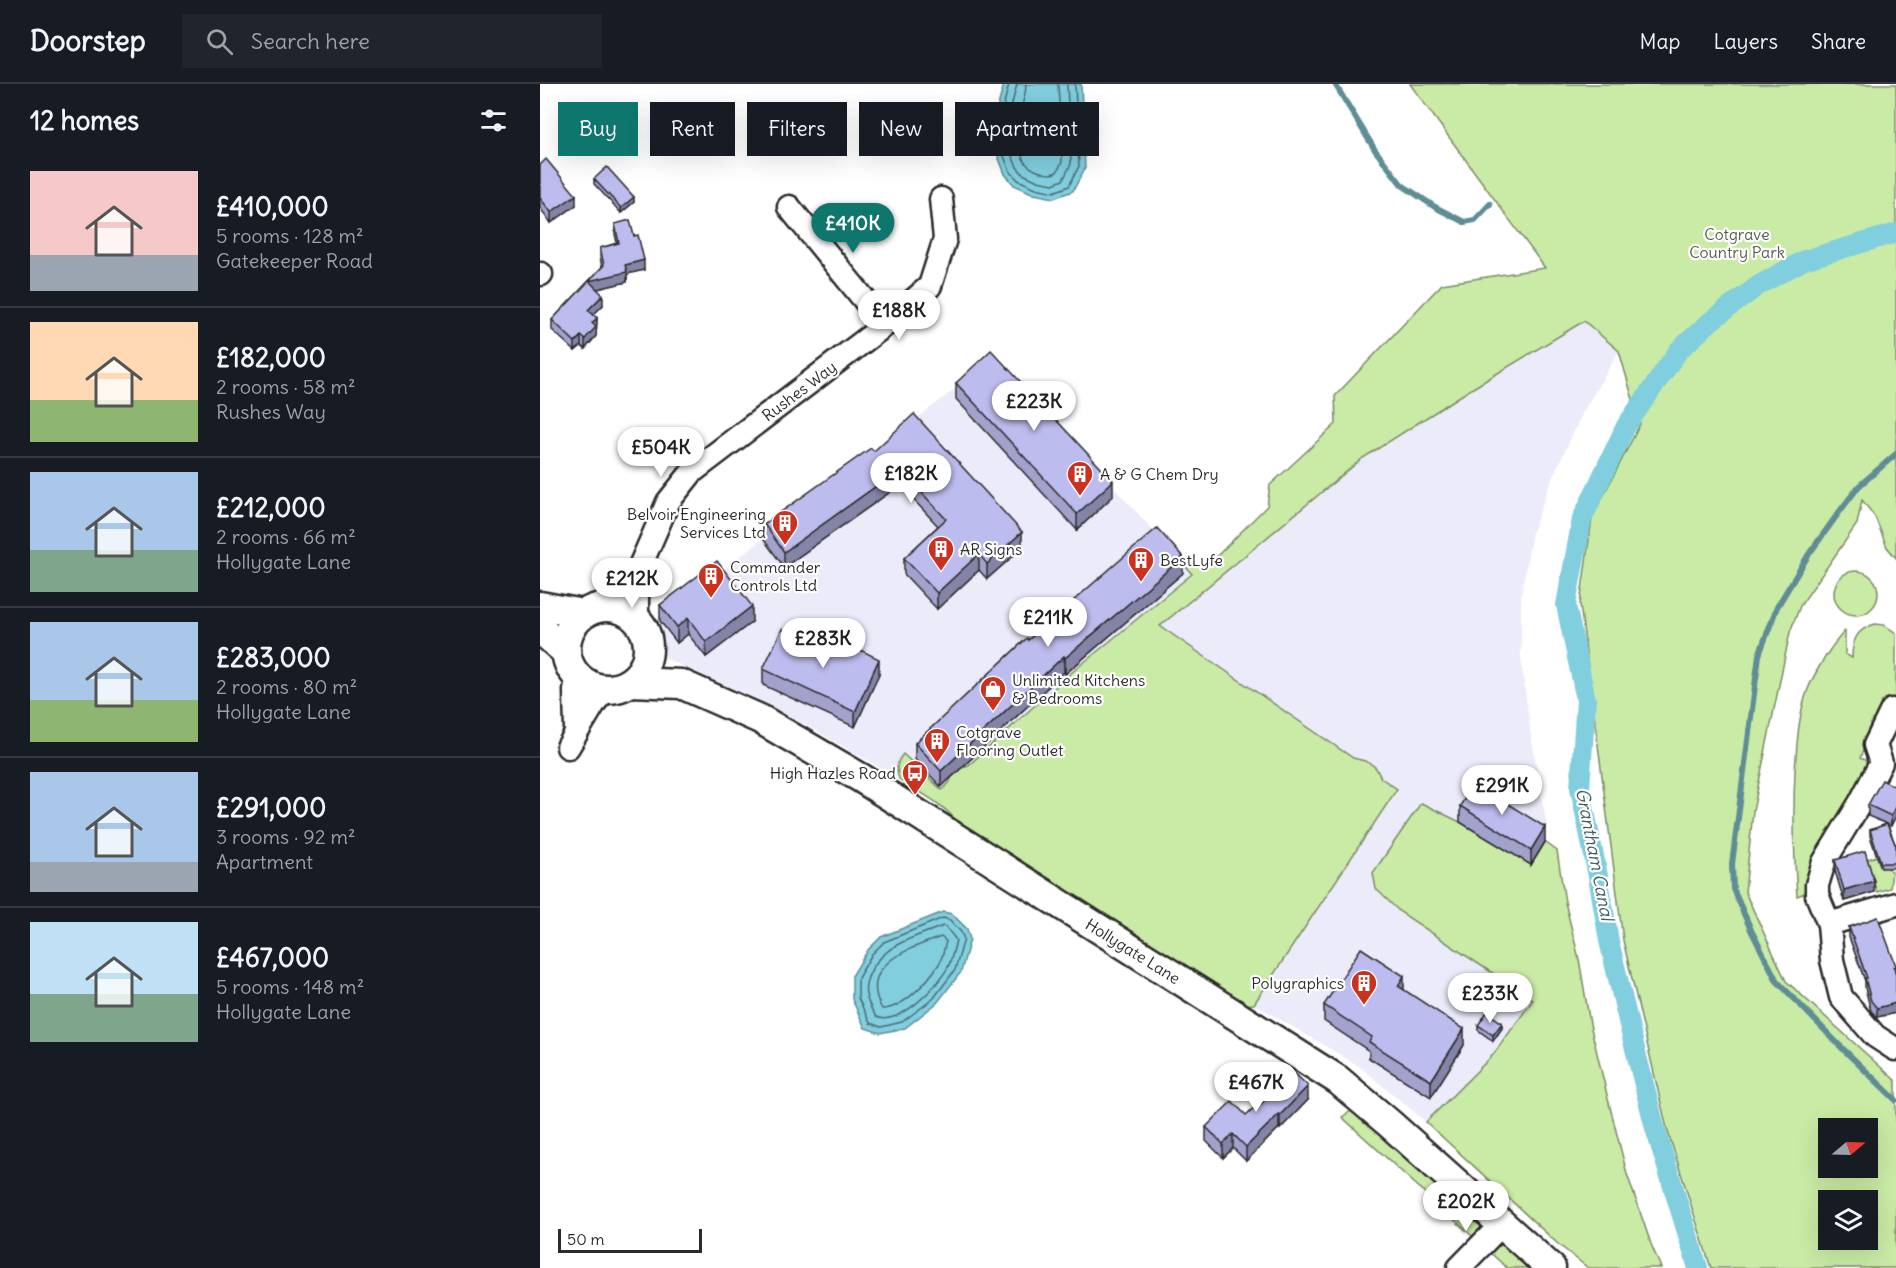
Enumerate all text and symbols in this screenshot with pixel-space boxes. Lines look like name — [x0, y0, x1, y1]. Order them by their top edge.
search box — [182, 14, 602, 68]
text: Doorstep — [30, 23, 146, 59]
icon: search — [203, 25, 236, 58]
text: Search here — [251, 27, 370, 55]
text: Map — [1640, 28, 1680, 55]
text: Layers — [1713, 28, 1778, 55]
text: Share — [1811, 28, 1866, 55]
chip: Buy — [558, 102, 638, 156]
chip: Rent — [650, 102, 735, 156]
chip: Filters — [747, 102, 847, 156]
chip: New — [859, 102, 943, 156]
chip: Apartment — [955, 102, 1099, 156]
text: 12 homes — [30, 104, 139, 137]
icon: filters — [477, 104, 510, 137]
text: £410,000 — [216, 190, 329, 223]
icon: home — [78, 195, 150, 267]
pin: £410K — [811, 203, 895, 254]
text: £410K — [825, 210, 881, 235]
text: 5 rooms · 128 m² — [216, 223, 364, 248]
park label: Cotgrave Country Park — [1689, 224, 1785, 262]
text: Gatekeeper Road — [216, 248, 373, 273]
pin: £188K — [857, 290, 941, 341]
text: £188K — [872, 297, 926, 322]
text: £182,000 — [216, 341, 326, 374]
icon: home — [78, 346, 150, 418]
street label: Rushes Way — [758, 357, 840, 425]
text: 2 rooms · 58 m² — [216, 374, 356, 399]
pin: £223K — [992, 381, 1076, 432]
text: £223K — [1006, 388, 1062, 413]
text: Rushes Way — [216, 399, 326, 424]
pin: £504K — [619, 427, 703, 478]
text: £504K — [631, 434, 691, 459]
pin: £182K — [869, 453, 953, 504]
building icon: A & G Chem Dry — [1065, 459, 1095, 497]
text: £182K — [884, 460, 938, 485]
place label: A & G Chem Dry — [1100, 464, 1219, 484]
text: £212,000 — [216, 491, 326, 524]
icon: home — [78, 496, 150, 568]
place label: Belvoir Engineering Services Ltd — [627, 504, 766, 542]
building icon: Belvoir Engineering Services Ltd — [770, 508, 800, 546]
text: 2 rooms · 66 m² — [216, 524, 356, 549]
building icon: AR Signs — [926, 534, 956, 572]
place label: AR Signs — [960, 539, 1022, 559]
building icon: BestLyfe — [1126, 545, 1156, 583]
text: Hollygate Lane — [216, 549, 351, 574]
place label: BestLyfe — [1160, 550, 1223, 570]
place label: Commander Controls Ltd — [730, 557, 821, 595]
pin: £212K — [590, 558, 674, 609]
building icon: Commander Controls Ltd — [696, 561, 726, 599]
text: £212K — [606, 565, 658, 590]
pin: £211K — [1006, 597, 1090, 648]
text: £211K — [1023, 604, 1073, 629]
pin: £283K — [781, 618, 865, 669]
text: £283K — [795, 625, 851, 650]
text: £283,000 — [216, 641, 331, 674]
icon: home — [78, 646, 150, 718]
place label: Unlimited Kitchens & Bedrooms — [1012, 670, 1145, 708]
text: 2 rooms · 80 m² — [216, 674, 357, 699]
shop icon: Unlimited Kitchens & Bedrooms — [978, 674, 1008, 712]
text: Hollygate Lane — [216, 699, 351, 724]
place label: Cotgrave Flooring Outlet — [956, 722, 1064, 760]
building icon: Cotgrave Flooring Outlet — [922, 726, 952, 764]
bus stop icon: High Hazles Road — [900, 758, 930, 796]
place label: High Hazles Road — [770, 763, 896, 783]
pin: £291K — [1460, 765, 1544, 816]
text: £291K — [1475, 772, 1529, 797]
water label: Grantham Canal — [1571, 786, 1620, 925]
text: £291,000 — [216, 791, 326, 824]
icon: home — [78, 796, 150, 868]
text: 3 rooms · 92 m² — [216, 824, 355, 849]
text: Apartment — [216, 849, 313, 874]
street label: Hollygate Lane — [1082, 914, 1184, 988]
text: £467,000 — [216, 941, 329, 974]
icon: home — [78, 946, 150, 1018]
building icon: Polygraphics — [1349, 968, 1379, 1006]
place label: Polygraphics — [1251, 973, 1344, 993]
pin: £233K — [1448, 973, 1532, 1024]
text: 5 rooms · 148 m² — [216, 974, 364, 999]
text: £233K — [1462, 980, 1518, 1005]
text: Hollygate Lane — [216, 999, 351, 1024]
pin: £467K — [1214, 1062, 1298, 1113]
text: £467K — [1228, 1069, 1284, 1094]
north arrow — [1818, 1118, 1878, 1178]
map controls — [1818, 1118, 1878, 1250]
pin: £202K — [1424, 1181, 1508, 1232]
text: £202K — [1437, 1188, 1495, 1213]
button: layers — [1818, 1190, 1878, 1250]
scale bar — [558, 1226, 702, 1254]
text: 50 m — [567, 1229, 605, 1249]

